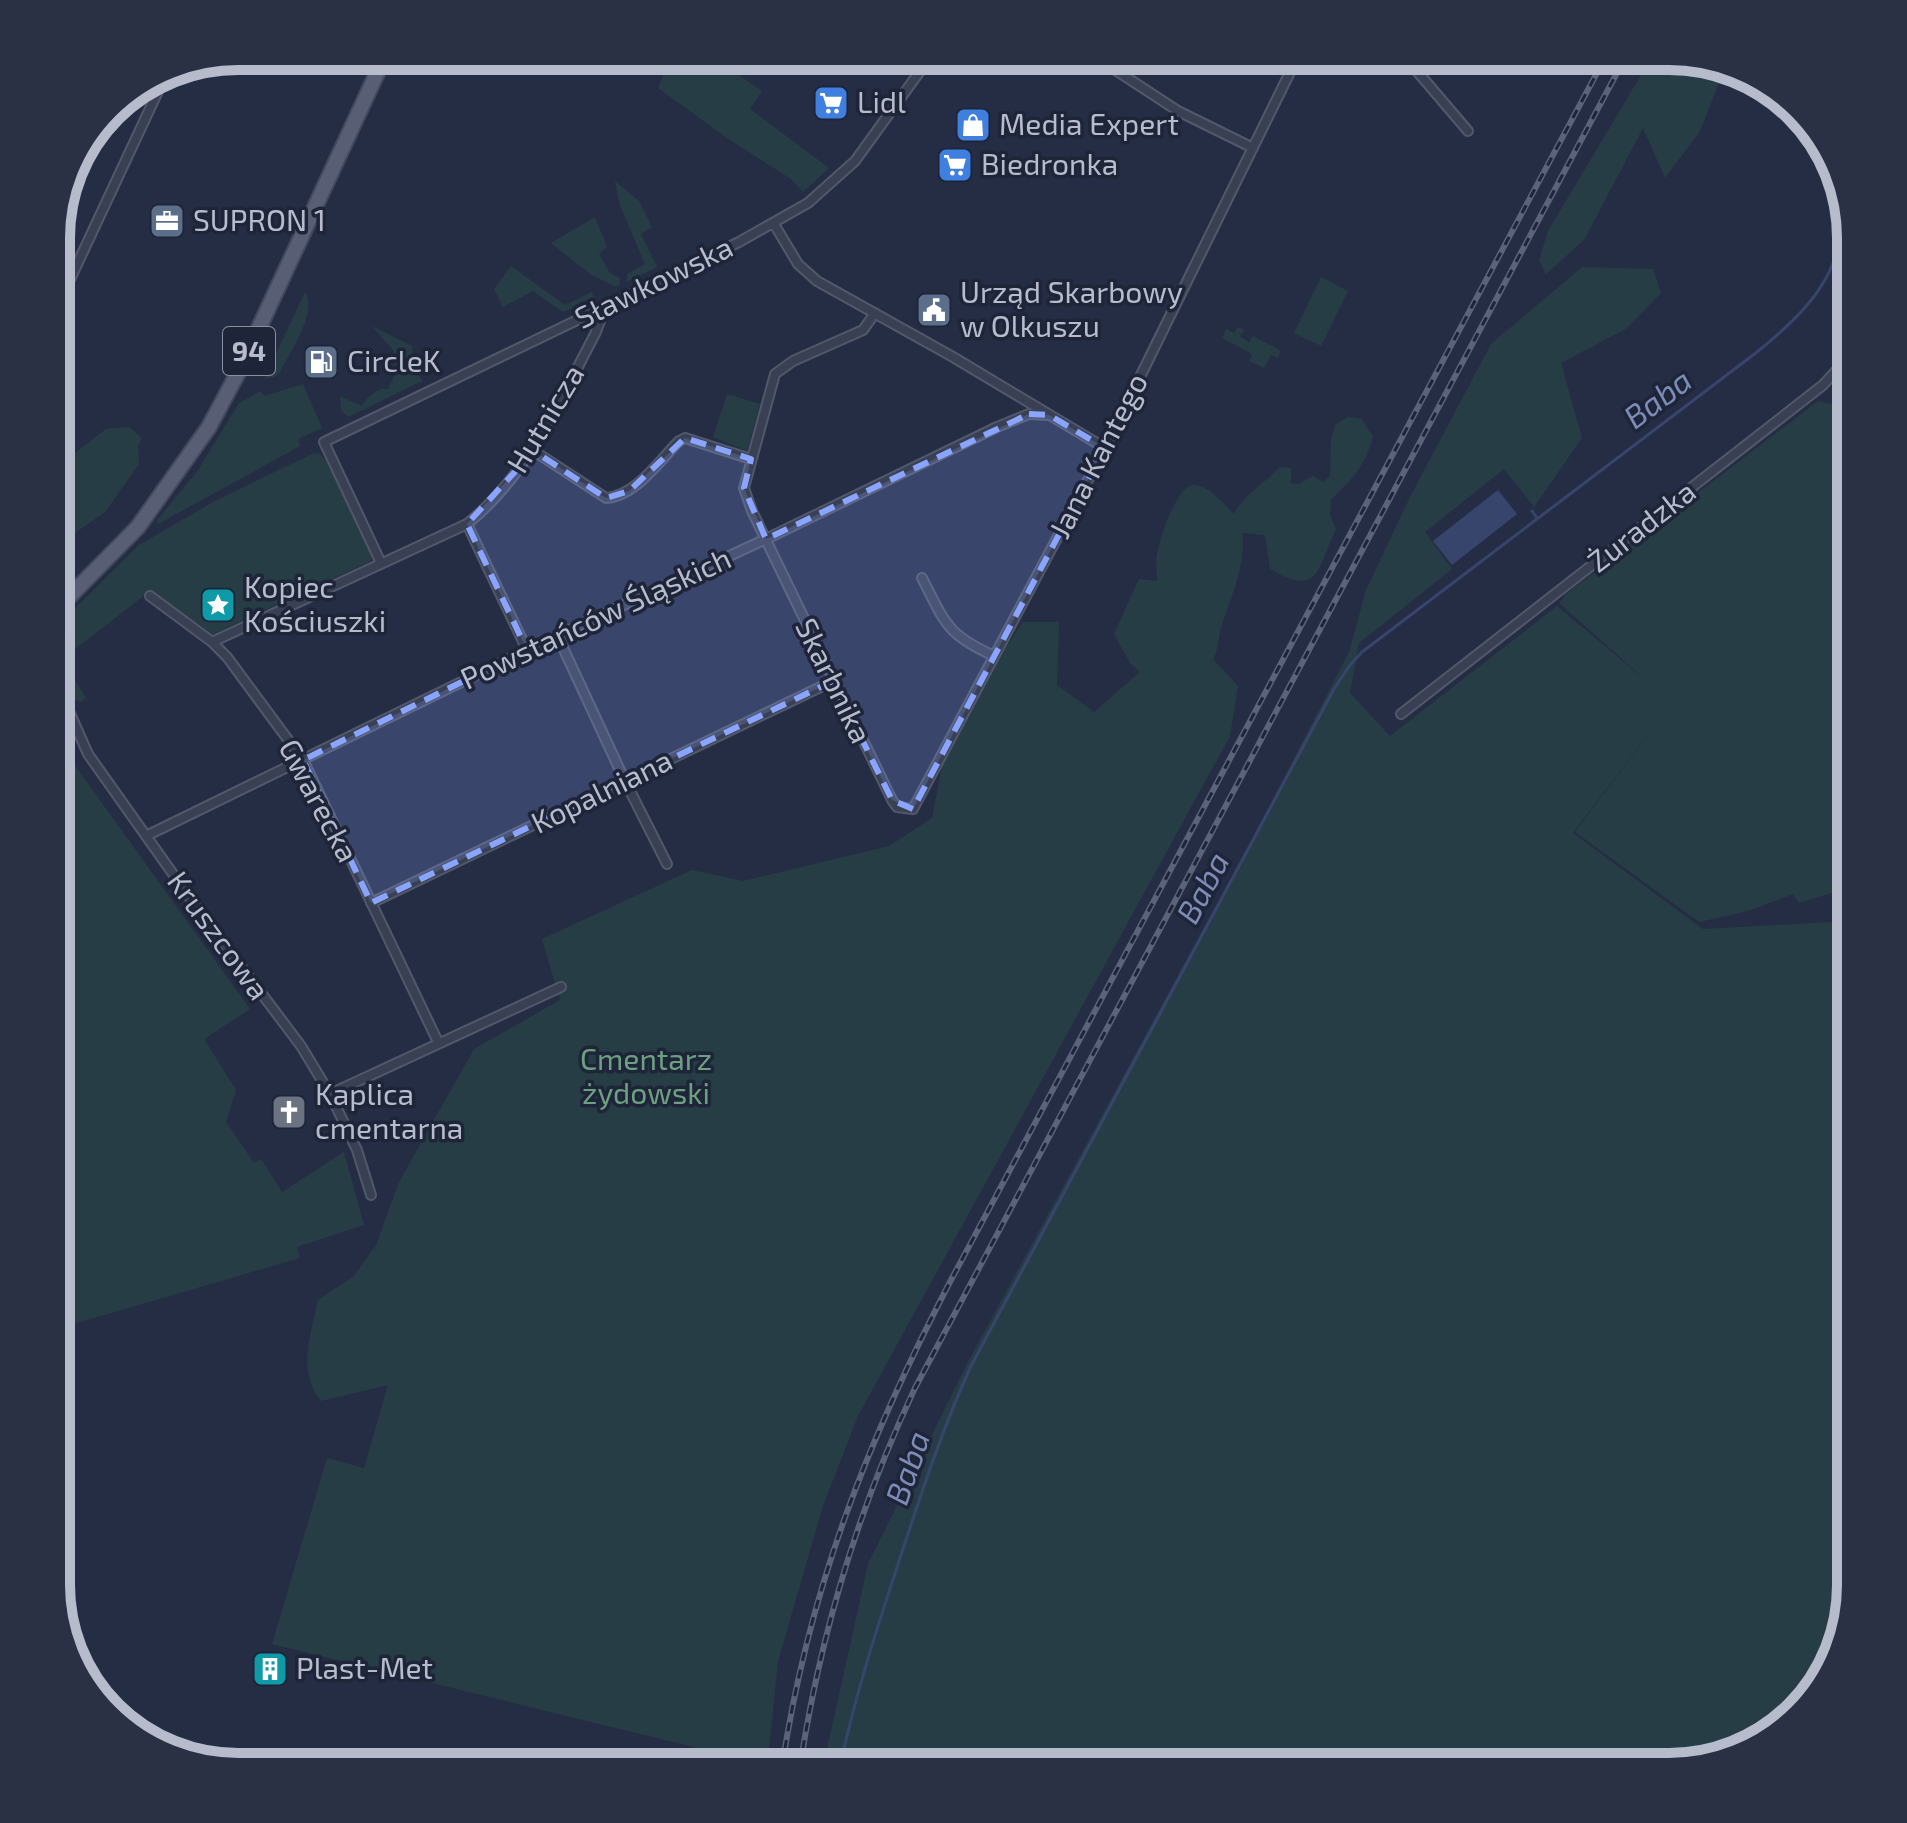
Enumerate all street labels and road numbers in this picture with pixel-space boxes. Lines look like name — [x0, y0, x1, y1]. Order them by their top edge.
street label: Sławkowska — [568, 227, 738, 335]
road number: 94 — [223, 327, 275, 375]
street label: Hutnicza — [498, 357, 591, 479]
street label: Jana Kantego — [1040, 367, 1154, 543]
street label: Żuradzka — [1580, 472, 1702, 579]
street label: Powstańców Śląskich — [454, 539, 736, 696]
street label: Skarbnika — [789, 612, 880, 748]
street label: Gwarecka — [272, 732, 367, 868]
street label: Kopalniana — [525, 741, 678, 840]
street label: Kruszcowa — [161, 864, 278, 1006]

